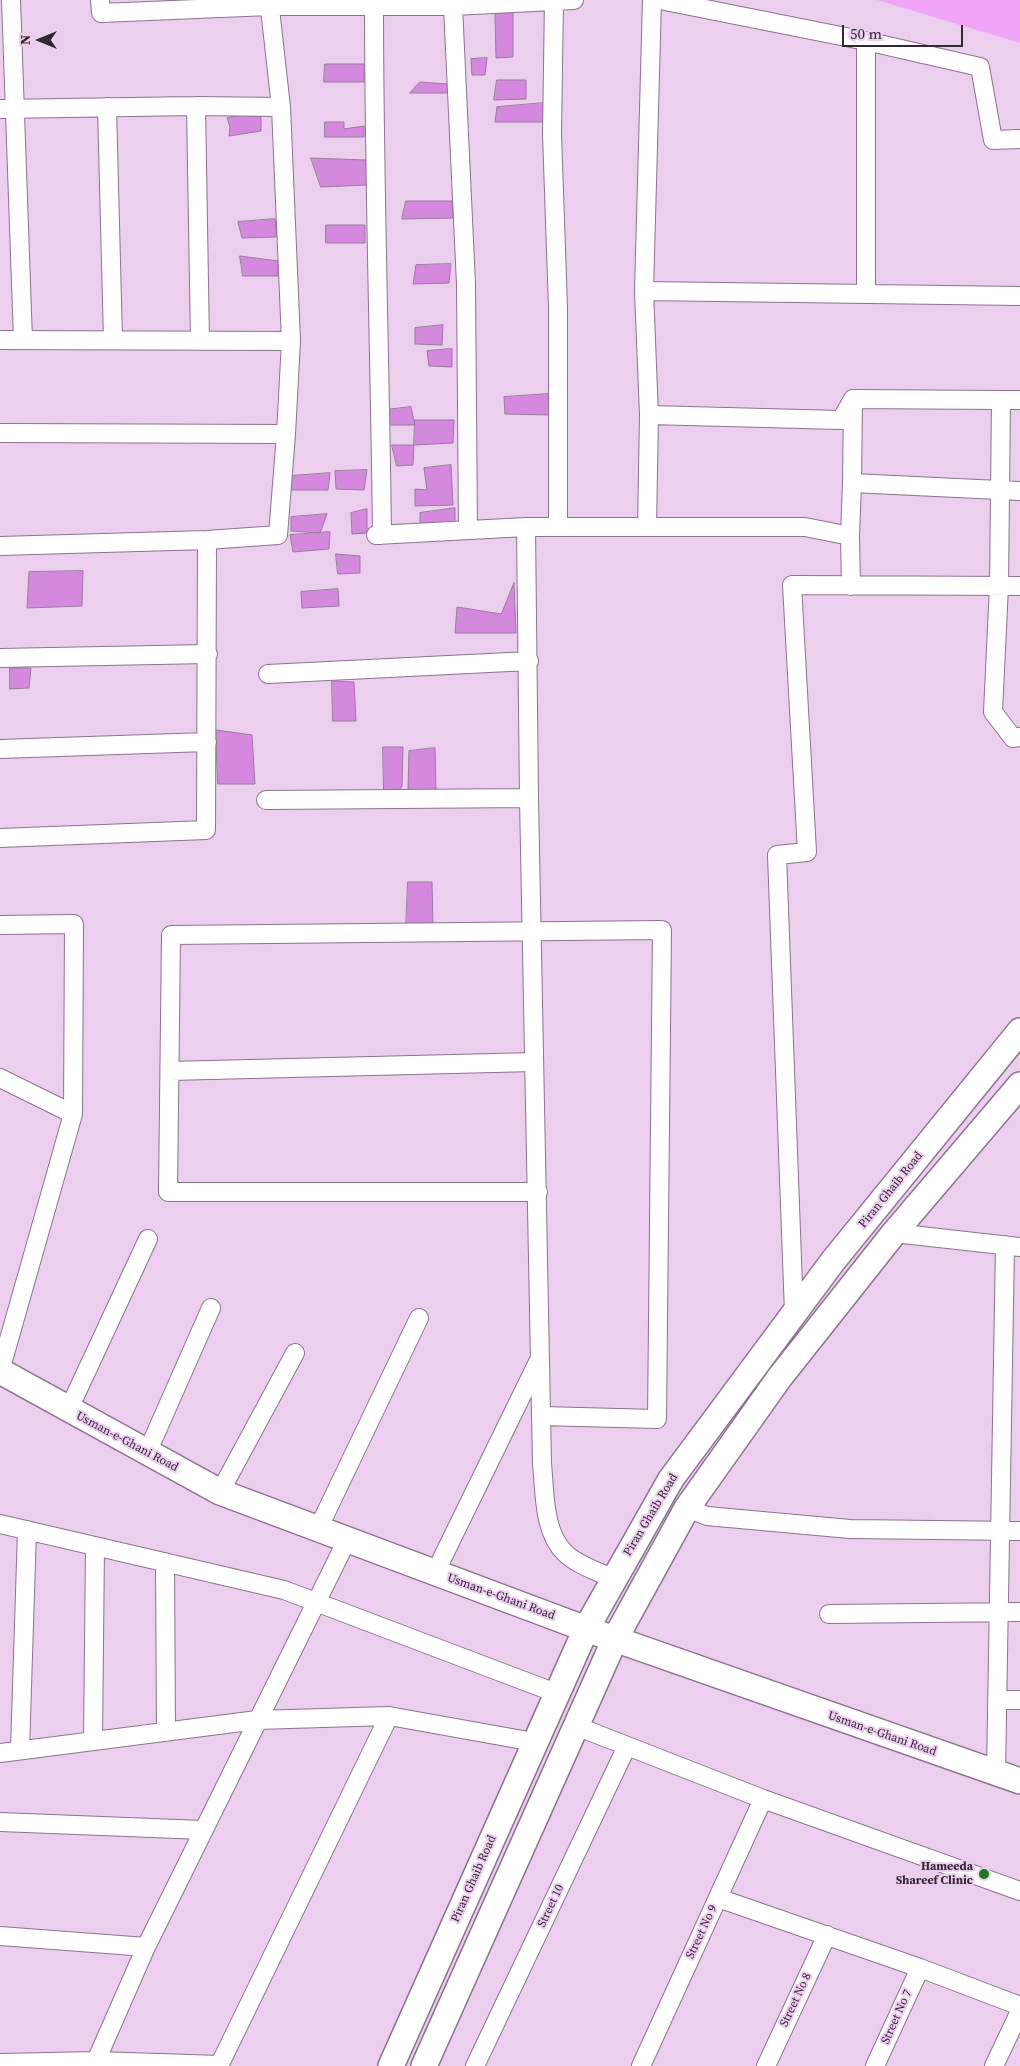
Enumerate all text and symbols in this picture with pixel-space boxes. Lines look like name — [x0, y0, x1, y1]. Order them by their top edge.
north arrow — [15, 15, 65, 65]
scale bar — [845, 15, 966, 47]
text: 50 m — [850, 23, 882, 44]
text: N — [15, 35, 35, 45]
street label: Piran Ghaib Road — [856, 1149, 926, 1231]
street label: Usman-e-Ghani Road — [73, 1409, 181, 1475]
street label: Piran Ghaib Road — [621, 1471, 681, 1559]
street label: Usman-e-Ghani Road — [445, 1571, 557, 1623]
street label: Usman-e-Ghani Road — [826, 1709, 938, 1759]
street label: Piran Ghaib Road — [448, 1833, 500, 1925]
place label: Hameeda Shareef Clinic — [896, 1860, 973, 1888]
marker: Hameeda Shareef Clinic — [977, 1867, 991, 1881]
street label: Street 10 — [535, 1882, 567, 1930]
street label: Street No 9 — [683, 1903, 721, 1961]
street label: Street No 8 — [777, 1971, 815, 2029]
street label: Street No 7 — [879, 1988, 915, 2046]

